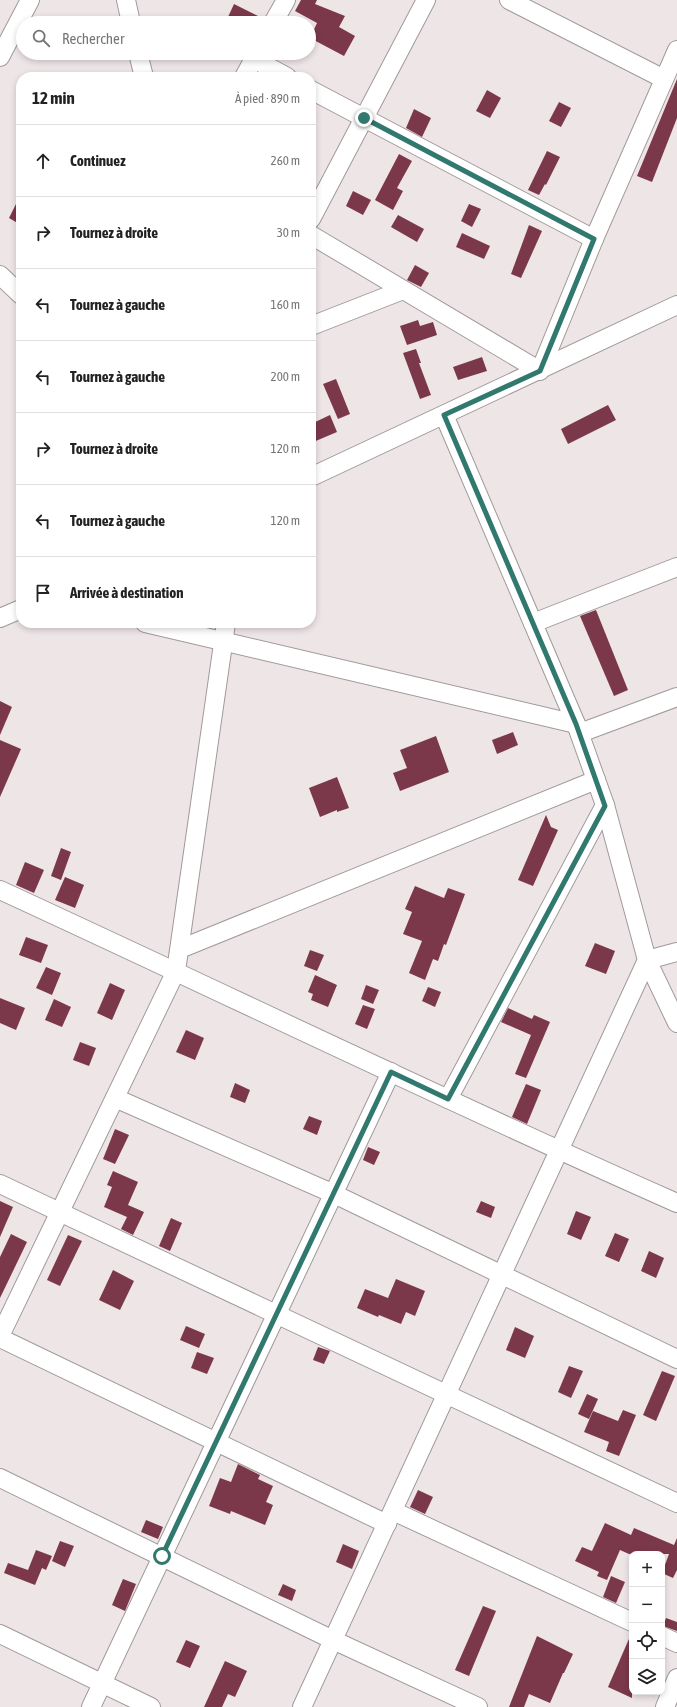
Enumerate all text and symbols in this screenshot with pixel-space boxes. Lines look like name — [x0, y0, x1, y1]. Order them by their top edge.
search box — [16, 16, 316, 60]
icon: search — [30, 27, 52, 49]
text: Rechercher — [62, 30, 124, 47]
text: 12 min — [32, 88, 75, 108]
text: À pied · 890 m — [235, 91, 300, 106]
route end — [355, 109, 373, 127]
icon: ahead — [32, 150, 54, 172]
text: Continuez — [70, 152, 126, 169]
text: 260 m — [271, 153, 300, 168]
icon: right — [32, 222, 54, 244]
text: Tournez à droite — [70, 224, 158, 241]
text: 30 m — [277, 225, 300, 240]
icon: left — [32, 294, 54, 316]
text: Tournez à gauche — [70, 296, 165, 313]
text: 160 m — [271, 297, 300, 312]
icon: left — [32, 366, 54, 388]
text: Tournez à gauche — [70, 368, 165, 385]
text: 200 m — [271, 369, 300, 384]
icon: right — [32, 438, 54, 460]
text: Tournez à droite — [70, 440, 158, 457]
text: 120 m — [271, 441, 300, 456]
icon: left — [32, 510, 54, 532]
text: Tournez à gauche — [70, 512, 165, 529]
text: 120 m — [271, 513, 300, 528]
icon: arrive — [32, 582, 54, 604]
text: Arrivée à destination — [70, 584, 184, 601]
route start — [153, 1547, 171, 1565]
map controls — [629, 1551, 665, 1695]
button: + — [629, 1551, 665, 1587]
button: − — [629, 1587, 665, 1623]
button: locate — [629, 1623, 665, 1659]
button: layers — [629, 1659, 665, 1695]

